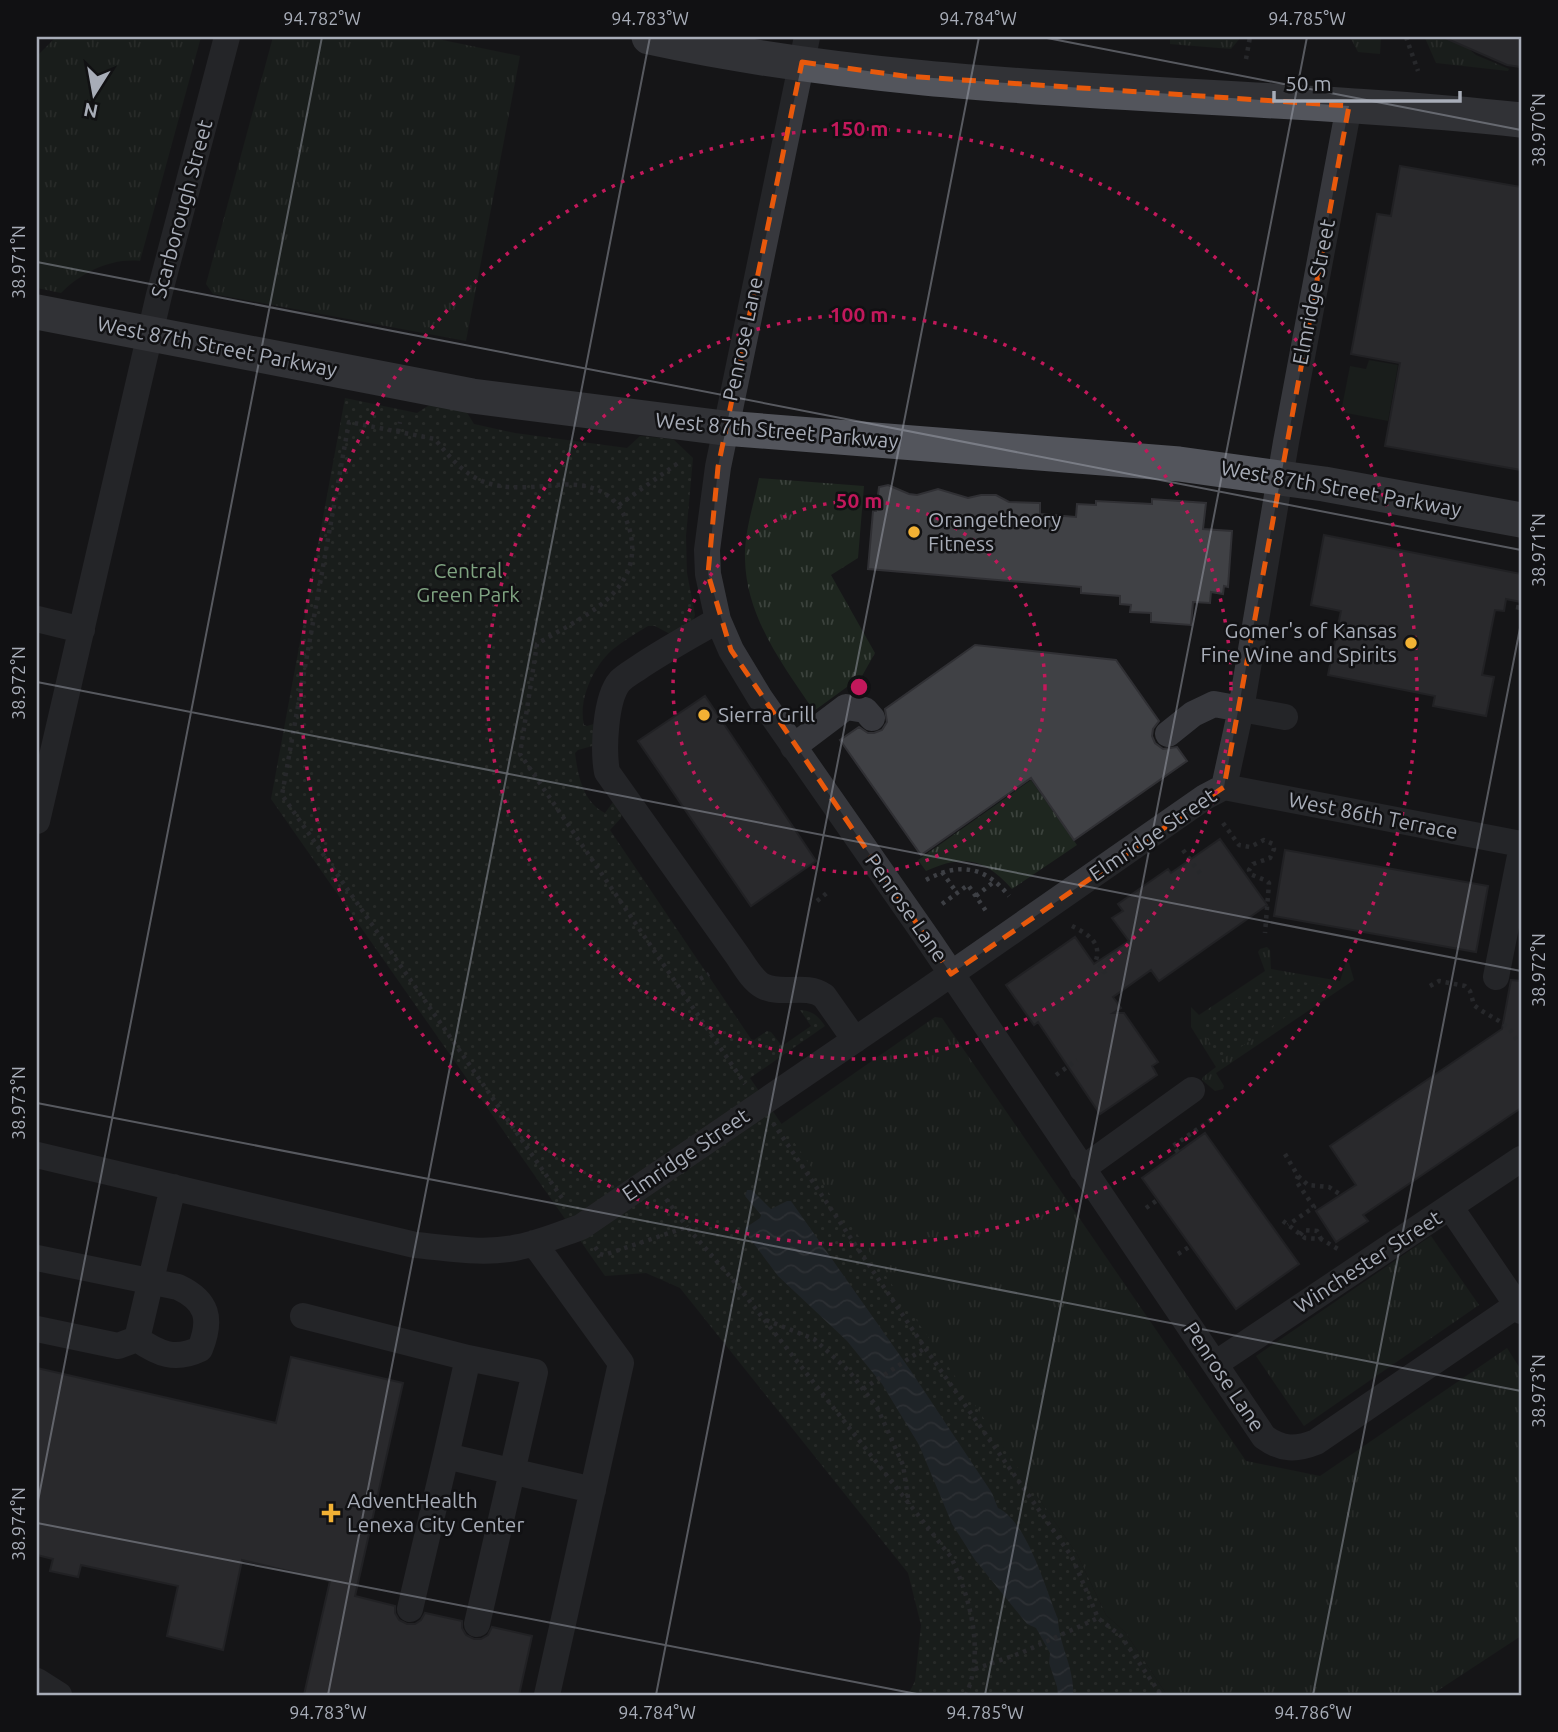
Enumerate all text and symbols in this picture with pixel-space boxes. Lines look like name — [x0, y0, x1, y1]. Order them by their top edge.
text: 94.782°W — [283, 8, 361, 28]
text: 94.783°W — [611, 8, 689, 28]
text: 94.784°W — [939, 8, 1017, 28]
text: 94.785°W — [1268, 8, 1346, 28]
north arrow — [60, 60, 130, 130]
scale bar — [1274, 60, 1460, 104]
text: 50 m — [1285, 71, 1332, 95]
text: 38.970°N — [1528, 93, 1548, 167]
text: N — [82, 99, 100, 123]
text: 150 m — [830, 116, 888, 140]
street label: Scarborough Street — [146, 117, 216, 301]
street label: Elmridge Street — [1287, 217, 1339, 367]
text: 38.971°N — [8, 225, 28, 299]
street label: Penrose Lane — [717, 274, 767, 403]
text: 100 m — [830, 302, 888, 326]
street label: West 87th Street Parkway — [95, 311, 339, 381]
street label: West 87th Street Parkway — [655, 407, 900, 453]
street label: West 87th Street Parkway — [1219, 455, 1463, 521]
text: 50 m — [836, 488, 882, 512]
place label: Orangetheory Fitness — [928, 507, 1061, 555]
text: 38.971°N — [1528, 513, 1548, 587]
marker: Orangetheory Fitness — [906, 524, 922, 540]
park label: Central Green Park — [416, 558, 520, 606]
place label: Gomer's of Kansas Fine Wine and Spirits — [1200, 618, 1397, 666]
marker: Gomer's of Kansas Fine Wine and Spirits — [1403, 635, 1419, 651]
text: 38.972°N — [8, 646, 28, 720]
centre of rings — [847, 675, 871, 699]
place label: Sierra Grill — [718, 702, 815, 726]
marker: Sierra Grill — [696, 707, 712, 723]
street label: Elmridge Street — [1084, 783, 1220, 885]
street label: West 86th Terrace — [1287, 787, 1460, 843]
street label: Penrose Lane — [861, 849, 953, 966]
text: 38.972°N — [1528, 933, 1548, 1007]
text: 38.973°N — [8, 1066, 28, 1140]
street label: Elmridge Street — [617, 1103, 753, 1205]
street label: Winchester Street — [1289, 1205, 1446, 1318]
street label: Penrose Lane — [1179, 1317, 1270, 1436]
text: 38.973°N — [1528, 1354, 1548, 1428]
text: 38.974°N — [8, 1487, 28, 1561]
place label: AdventHealth Lenexa City Center — [347, 1488, 524, 1536]
marker: AdventHealth Lenexa City Center — [321, 1503, 341, 1523]
text: 94.783°W — [289, 1702, 367, 1722]
text: 94.784°W — [618, 1702, 696, 1722]
text: 94.785°W — [946, 1702, 1024, 1722]
text: 94.786°W — [1274, 1702, 1352, 1722]

